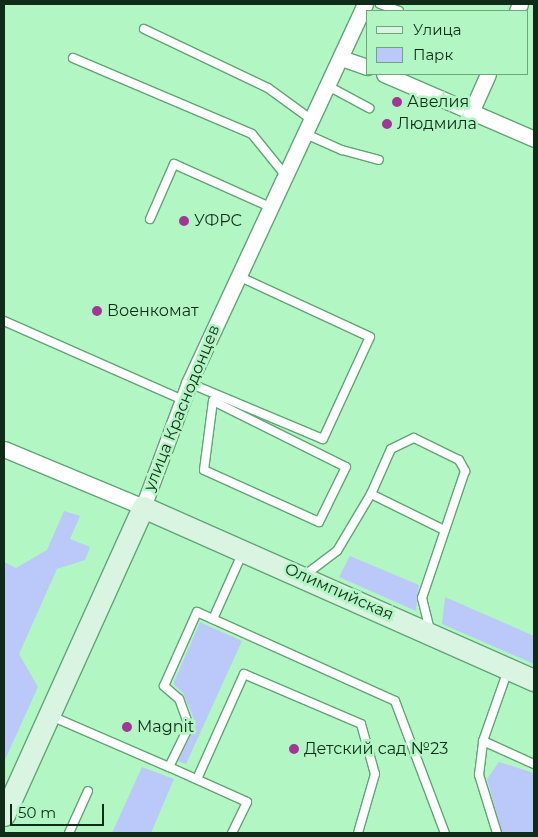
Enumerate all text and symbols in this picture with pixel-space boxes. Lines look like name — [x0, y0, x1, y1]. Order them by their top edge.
legend — [366, 10, 528, 75]
text: Улица — [413, 20, 461, 39]
text: Парк — [413, 45, 453, 64]
place label: Авелия — [407, 92, 469, 112]
marker: Авелия — [391, 96, 403, 108]
place label: Людмила — [397, 114, 477, 134]
marker: Людмила — [381, 118, 393, 130]
place label: УФРС — [194, 211, 242, 231]
marker: УФРС — [178, 215, 190, 227]
place label: Военкомат — [107, 301, 199, 321]
marker: Военкомат — [91, 305, 103, 317]
street label: улица Краснодонцев — [140, 322, 224, 494]
street label: Олимпийская — [282, 559, 396, 625]
place label: Magnit — [137, 717, 194, 737]
marker: Magnit — [121, 721, 133, 733]
place label: Детский сад №23 — [304, 739, 448, 759]
marker: Детский сад №23 — [288, 743, 300, 755]
scale bar — [12, 794, 106, 826]
text: 50 m — [18, 803, 56, 822]

